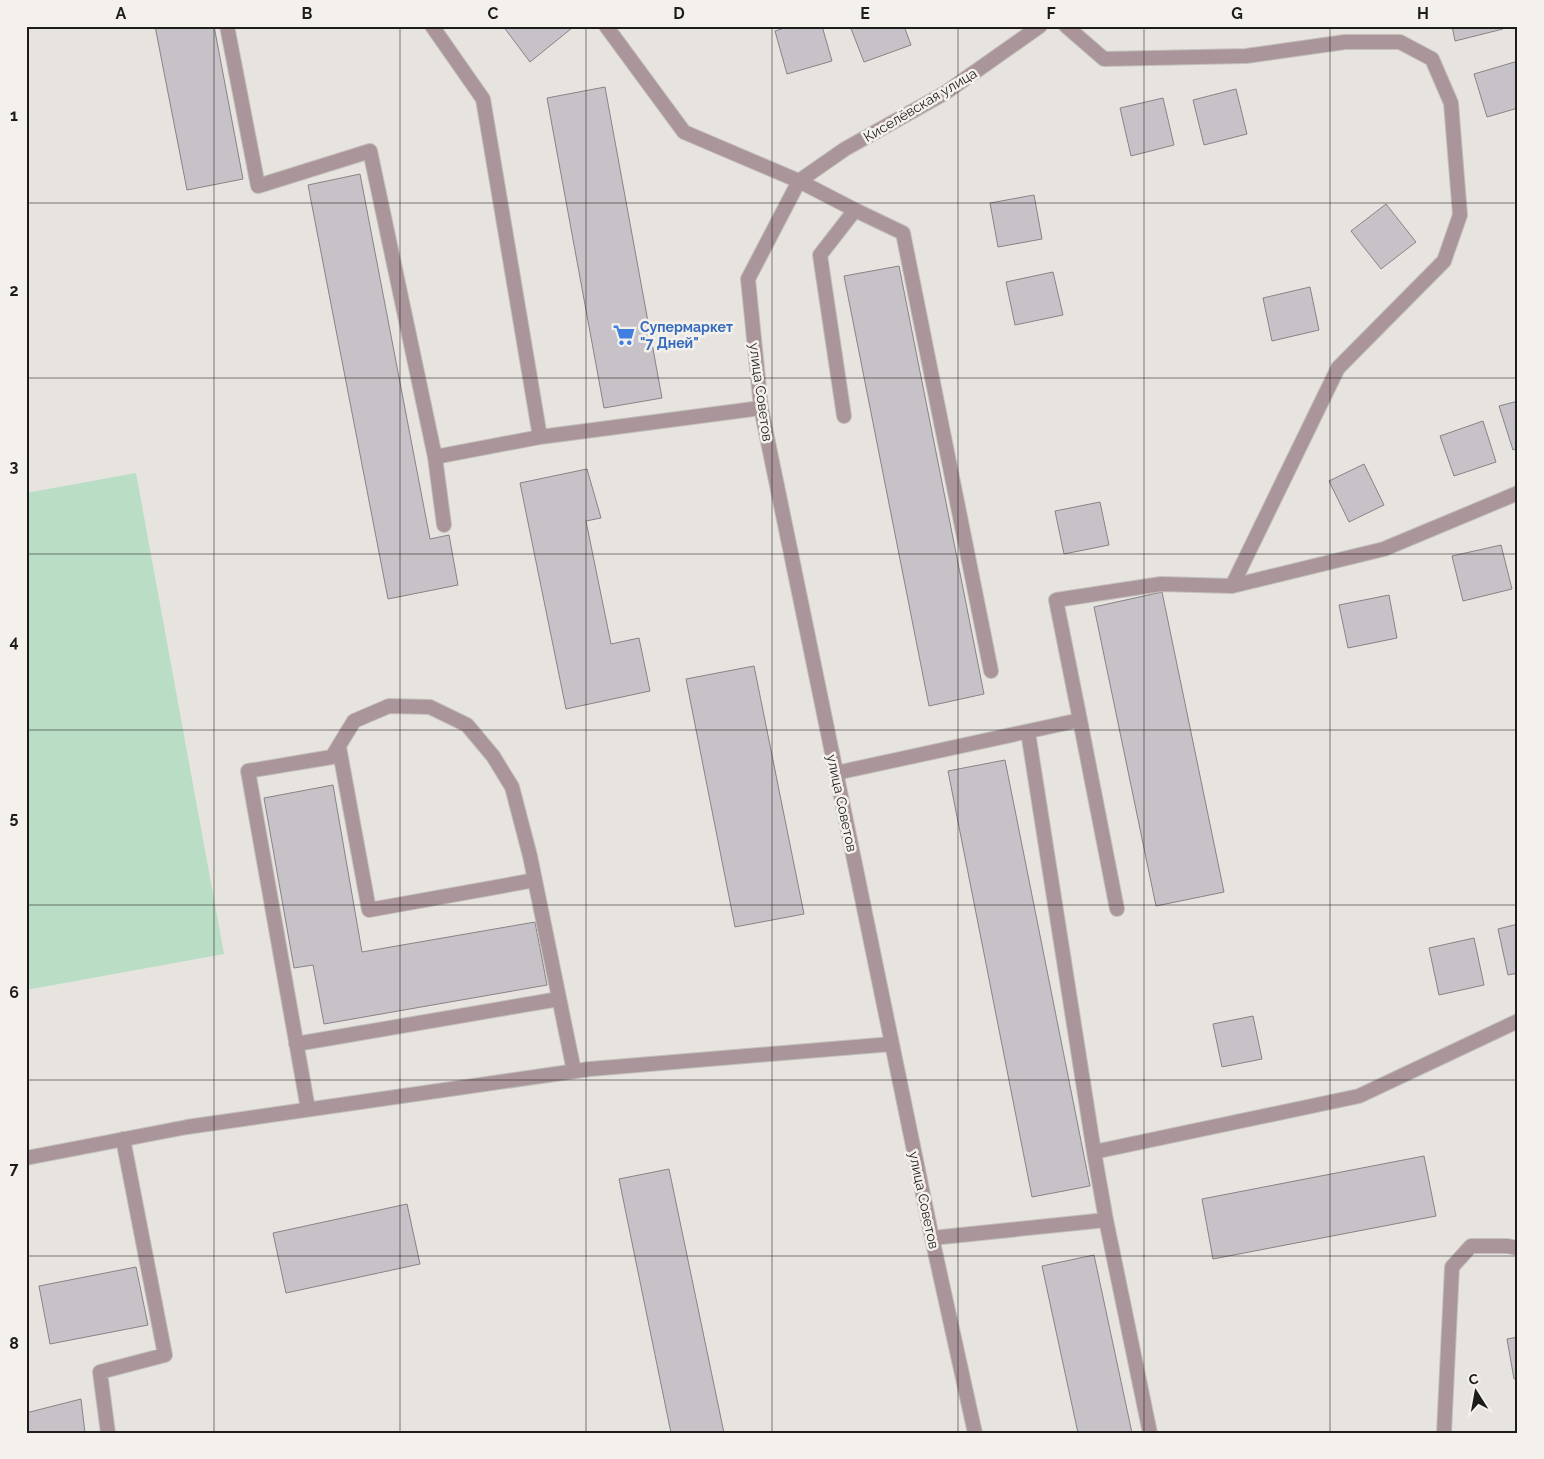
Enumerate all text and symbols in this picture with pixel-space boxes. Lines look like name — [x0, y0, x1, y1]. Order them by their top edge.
text: A — [116, 4, 127, 23]
text: B — [302, 4, 313, 23]
text: C — [488, 4, 499, 23]
text: D — [673, 4, 685, 23]
text: E — [860, 4, 870, 23]
text: F — [1046, 4, 1056, 23]
text: G — [1231, 4, 1243, 23]
text: H — [1417, 4, 1429, 23]
street label: Киселёвская улица — [860, 65, 980, 145]
text: 1 — [10, 106, 18, 125]
text: 2 — [9, 281, 19, 300]
place label: Супермаркет "7 Дней" — [640, 319, 733, 351]
supermarket icon: Супермаркет "7 Дней" — [611, 322, 637, 348]
street label: улица Советов — [746, 342, 776, 442]
text: 3 — [10, 457, 19, 476]
text: 4 — [9, 632, 19, 651]
street label: улица Советов — [824, 753, 860, 853]
text: 5 — [10, 808, 19, 827]
text: 6 — [9, 983, 19, 1002]
street label: улица Советов — [906, 1150, 942, 1250]
text: 7 — [10, 1159, 19, 1178]
text: 8 — [9, 1334, 19, 1353]
north arrow — [1452, 1366, 1502, 1416]
text: С — [1467, 1370, 1480, 1388]

